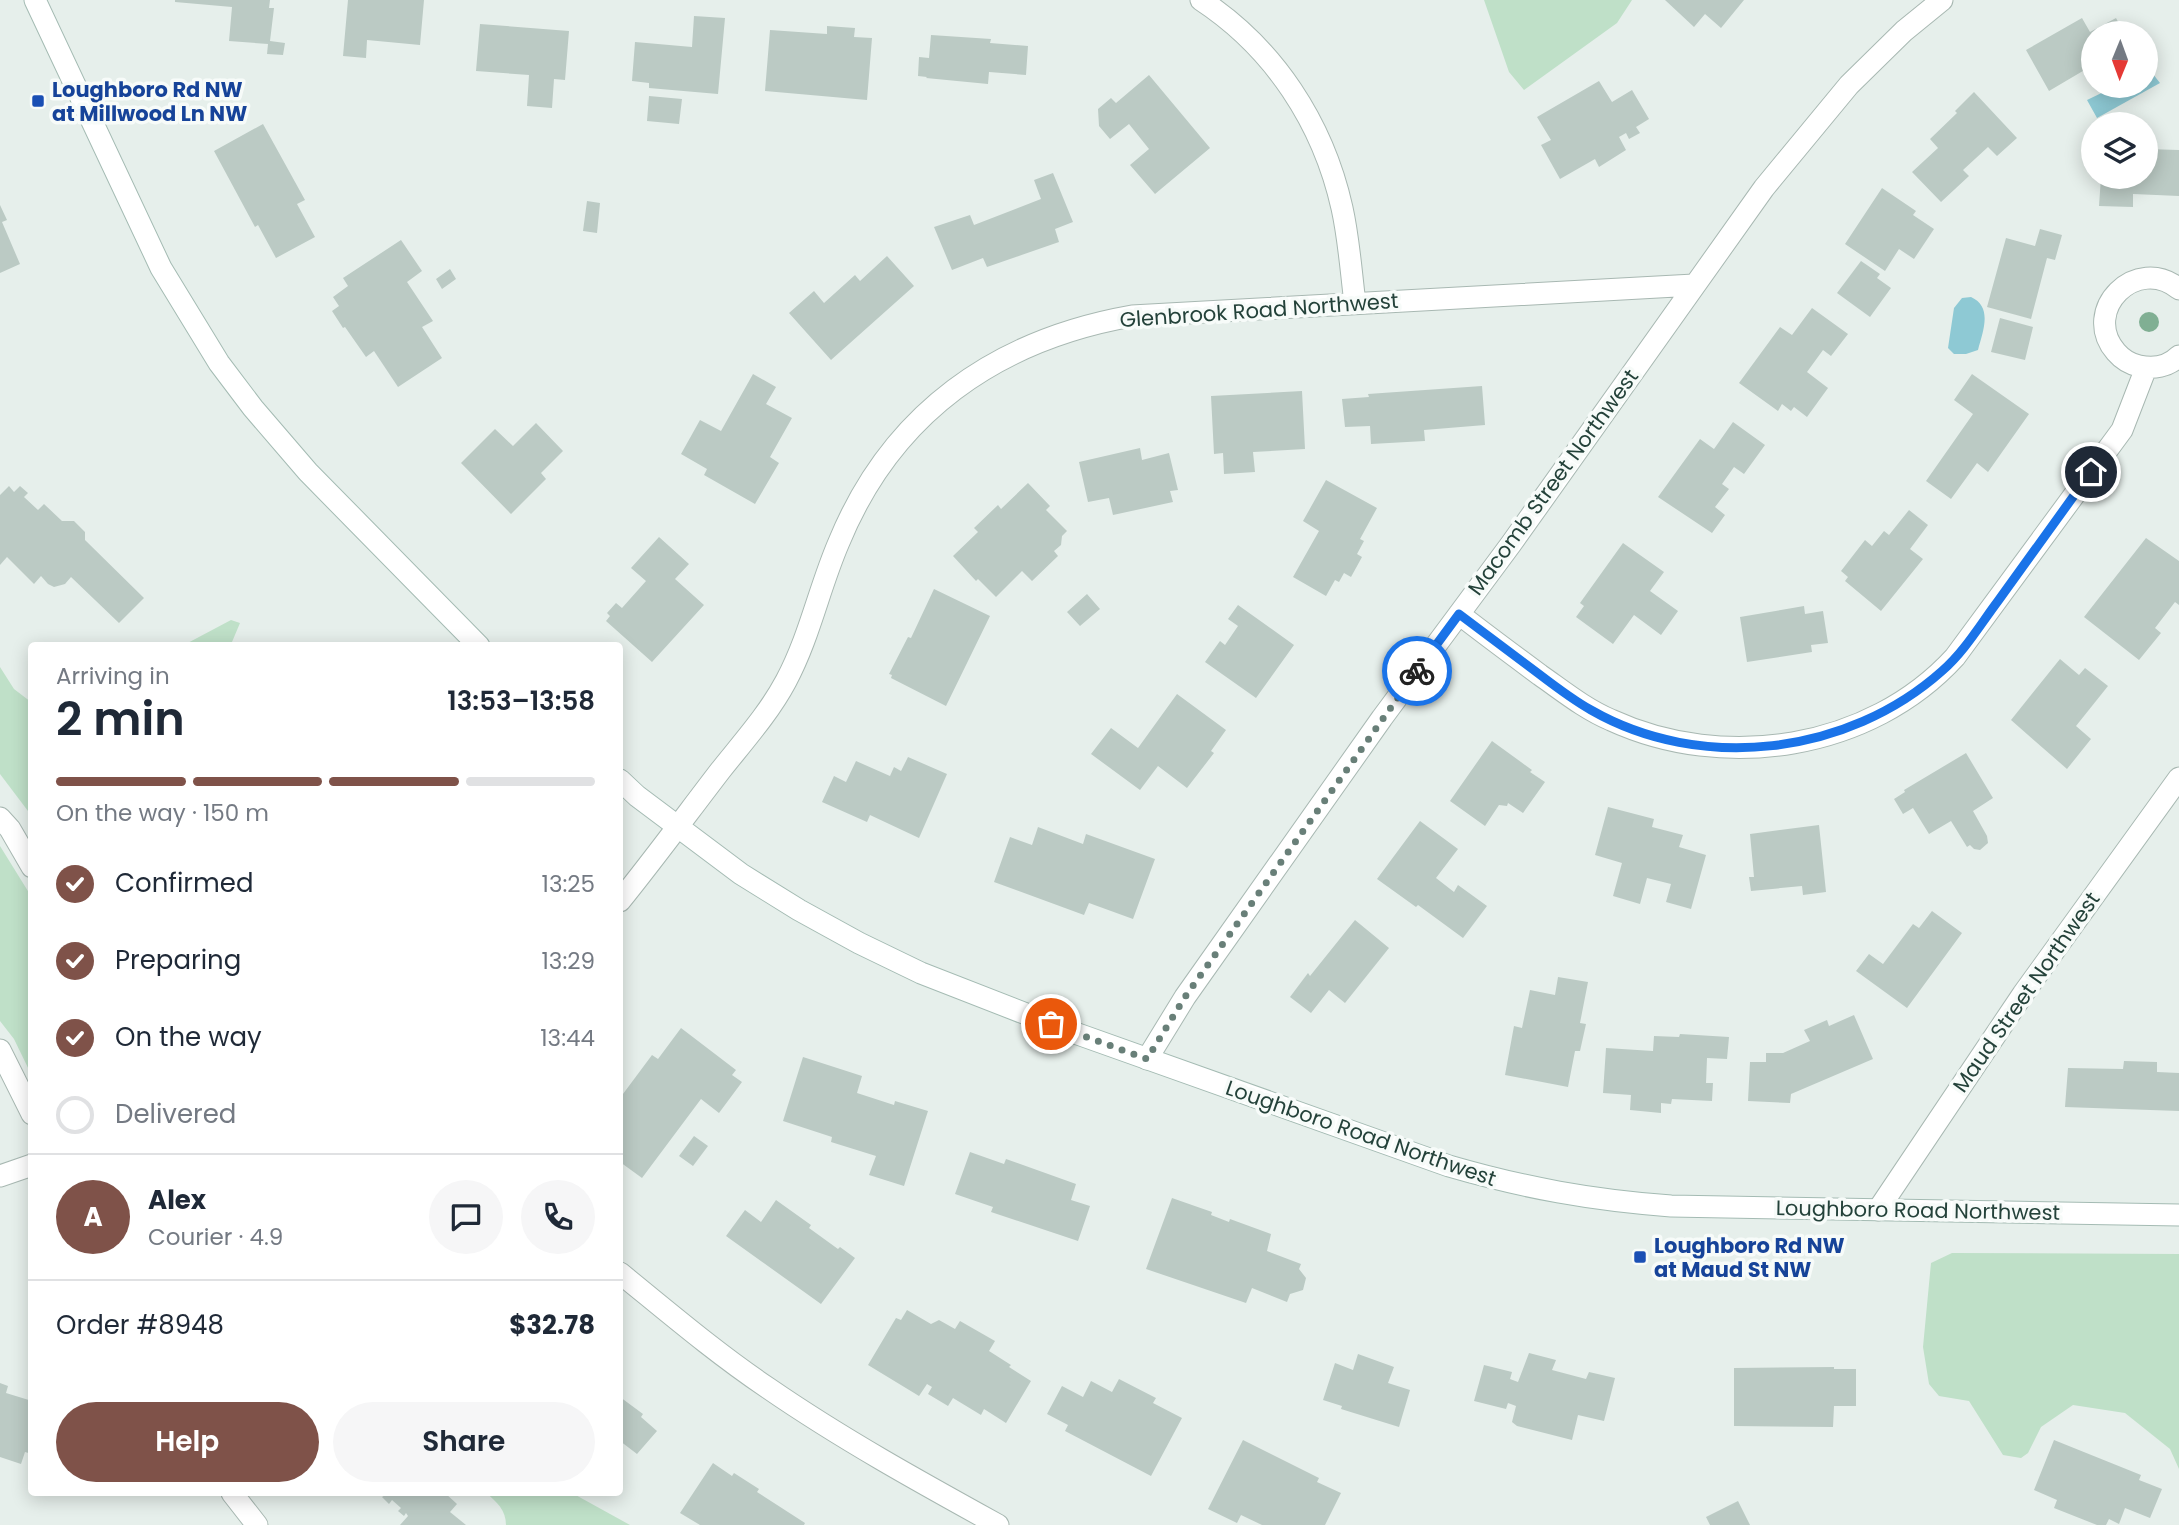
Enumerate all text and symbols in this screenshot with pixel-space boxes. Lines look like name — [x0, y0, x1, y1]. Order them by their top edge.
north arrow — [2081, 21, 2158, 98]
map controls — [2081, 21, 2158, 189]
place label: Loughboro Rd NW at Millwood Ln NW — [52, 75, 247, 128]
marker: Loughboro Rd NW at Millwood Ln NW — [30, 93, 46, 109]
button: layers — [2081, 112, 2158, 189]
street label: Glenbrook Road Northwest — [1119, 286, 1399, 334]
street label: Macomb Street Northwest — [1461, 363, 1645, 601]
pin — [2061, 442, 2121, 502]
icon: home — [2072, 453, 2110, 491]
courier — [1382, 636, 1452, 706]
icon: bike — [1398, 652, 1436, 690]
text: Arriving in — [56, 660, 170, 692]
text: 13:53–13:58 — [447, 683, 595, 719]
text: 2 min — [56, 687, 185, 751]
text: On the way · 150 m — [56, 797, 269, 829]
icon: check — [56, 865, 94, 903]
text: Confirmed — [115, 865, 253, 901]
text: 13:25 — [542, 868, 595, 900]
street label: Maud Street Northwest — [1946, 886, 2106, 1098]
icon: check — [56, 942, 94, 980]
text: Preparing — [115, 942, 241, 978]
text: 13:29 — [541, 945, 595, 977]
pin — [1021, 994, 1081, 1054]
icon: bag — [1032, 1005, 1070, 1043]
icon: check — [56, 1019, 94, 1057]
text: On the way — [115, 1019, 262, 1055]
text: 13:44 — [540, 1022, 595, 1054]
street label: Loughboro Road Northwest — [1222, 1073, 1500, 1193]
text: Delivered — [115, 1096, 236, 1132]
button: chat — [429, 1180, 503, 1254]
button: phone — [521, 1180, 595, 1254]
text: Alex — [148, 1182, 206, 1218]
street label: Loughboro Road Northwest — [1776, 1193, 2060, 1227]
text: A — [83, 1199, 103, 1235]
text: Courier · 4.9 — [148, 1221, 283, 1253]
place label: Loughboro Rd NW at Maud St NW — [1654, 1231, 1845, 1284]
marker: Loughboro Rd NW at Maud St NW — [1632, 1249, 1648, 1265]
text: Order #8948 — [56, 1307, 224, 1343]
text: $32.78 — [509, 1307, 595, 1343]
button: Help — [56, 1402, 319, 1482]
button: Share — [333, 1402, 595, 1482]

